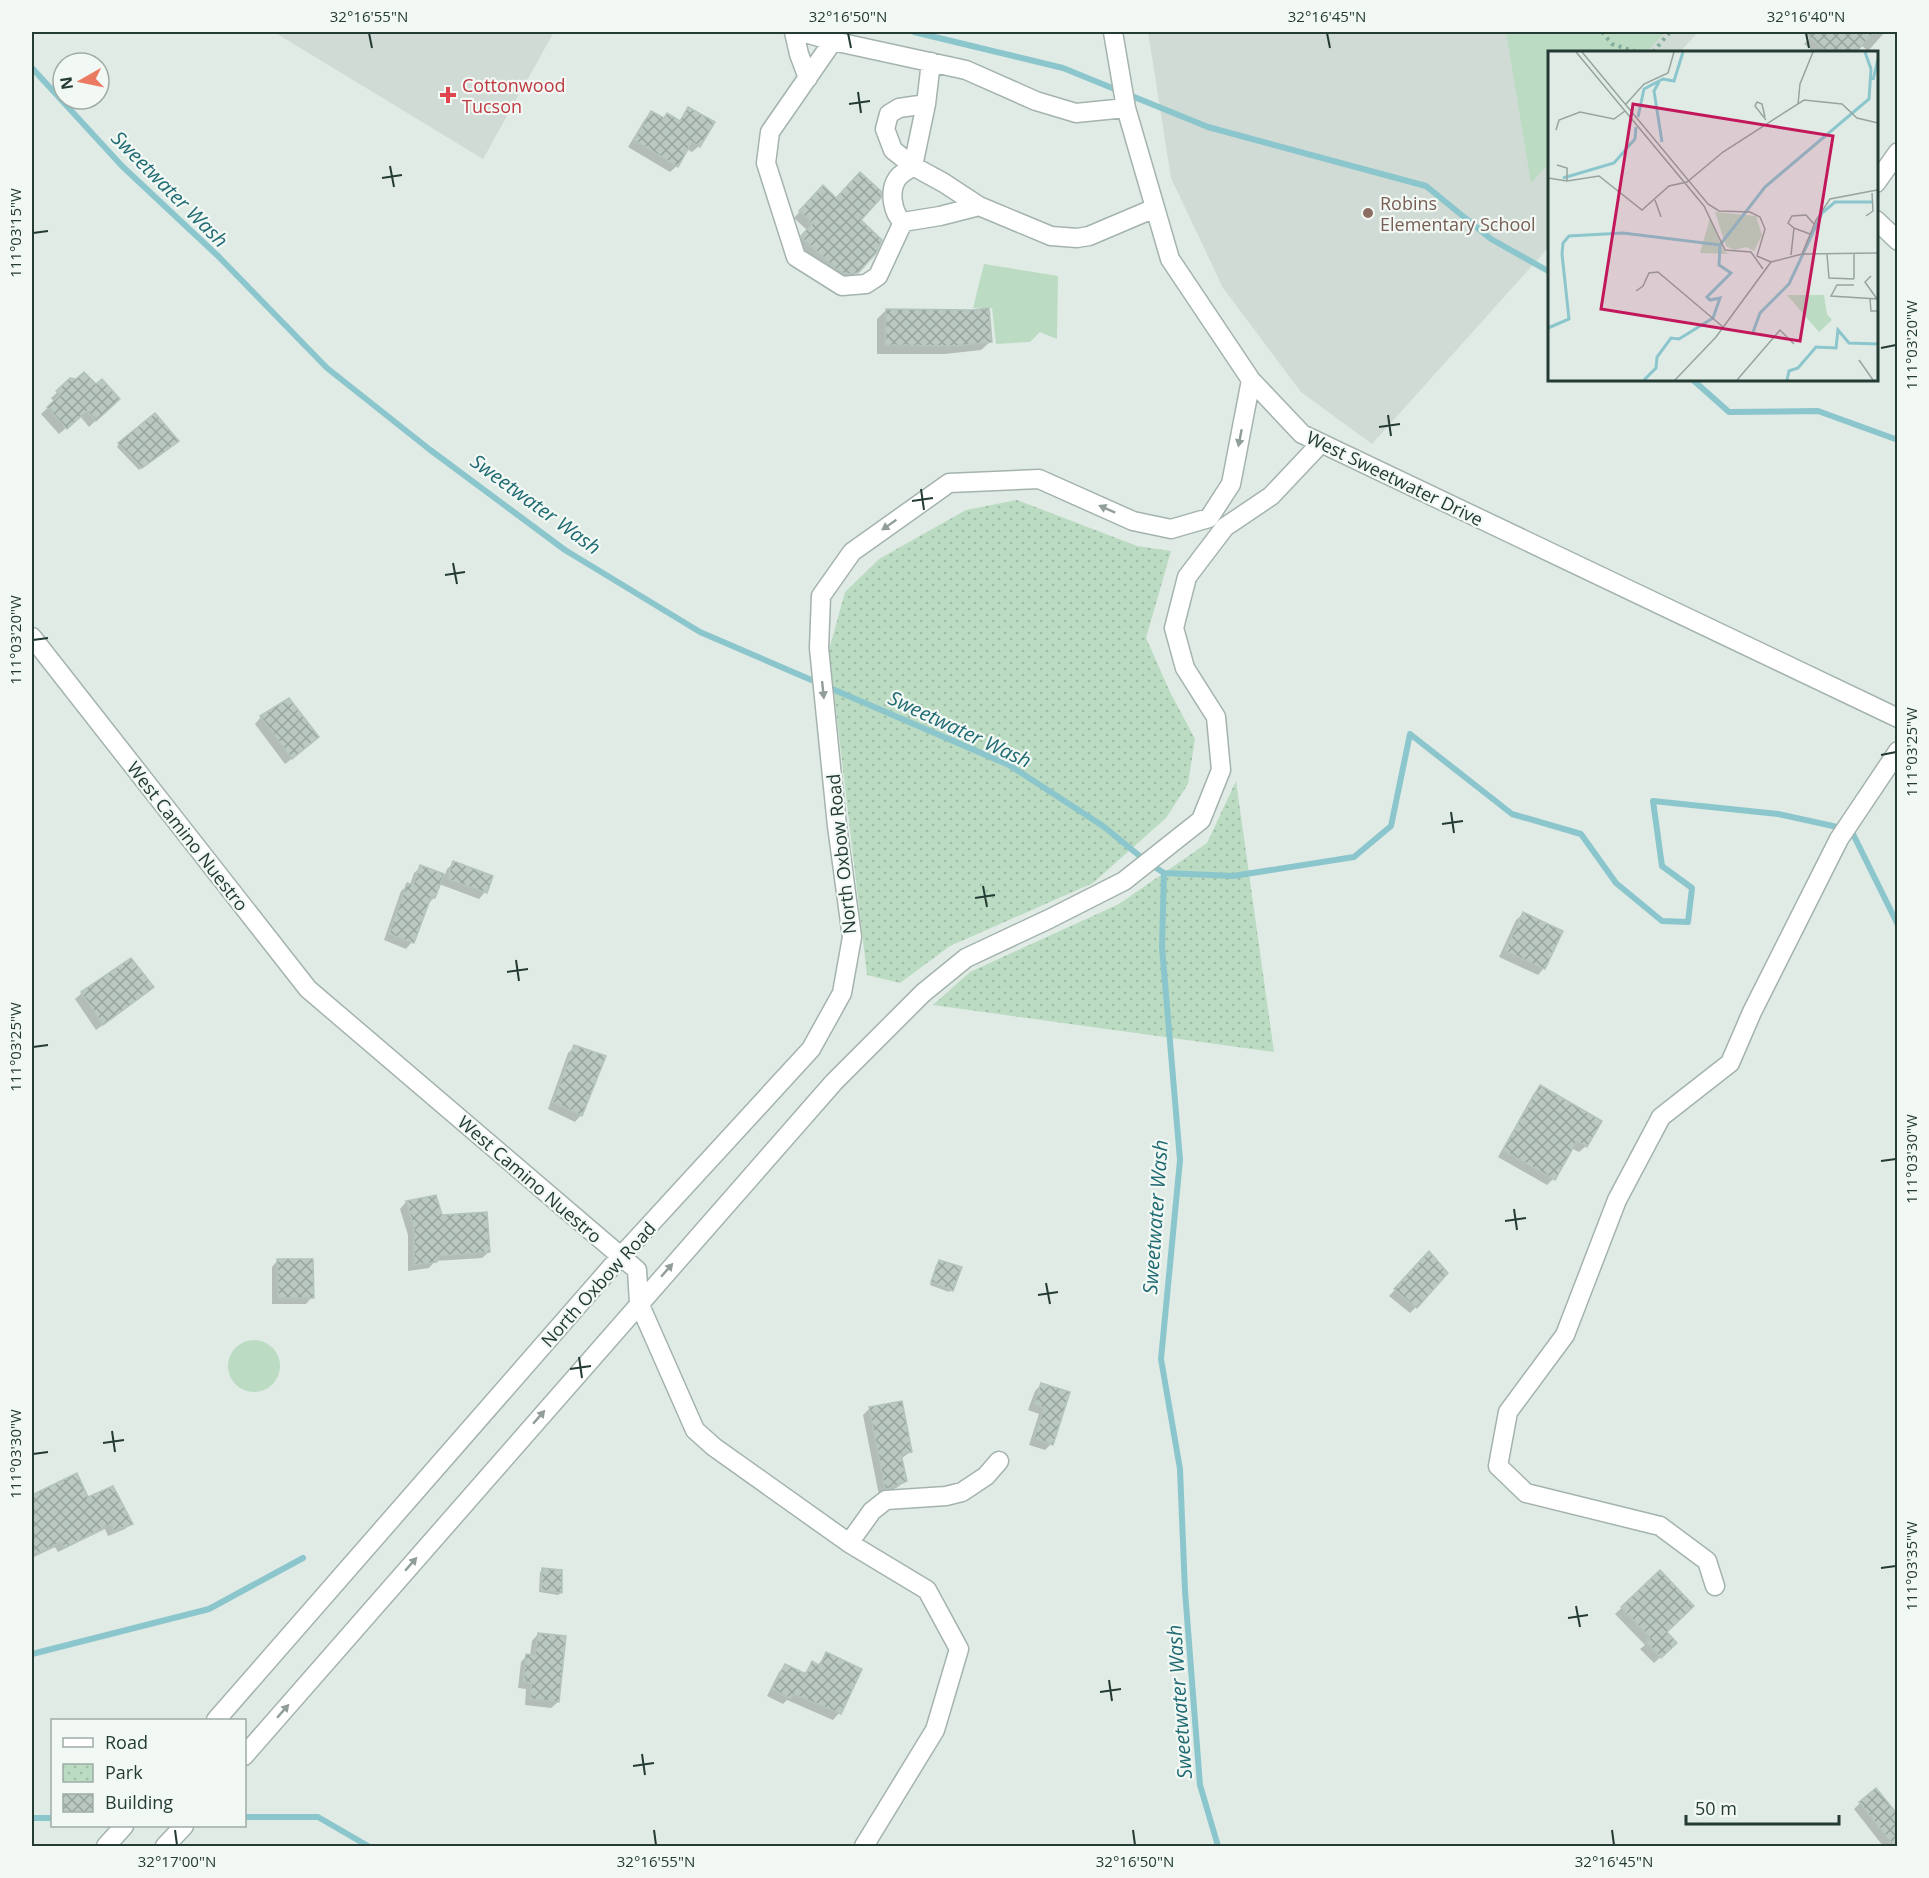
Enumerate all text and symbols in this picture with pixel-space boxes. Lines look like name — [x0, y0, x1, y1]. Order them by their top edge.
text: 32°16'55"N — [330, 6, 408, 26]
text: 32°16'50"N — [809, 6, 887, 26]
text: 32°16'45"N — [1288, 6, 1366, 26]
text: 32°16'40"N — [1767, 6, 1845, 26]
north arrow — [51, 51, 111, 111]
inset map — [1548, 51, 1878, 381]
place label: Cottonwood Tucson — [462, 73, 565, 118]
text: N — [54, 75, 78, 91]
marker: Cottonwood Tucson — [439, 86, 457, 104]
water label: Sweetwater Wash — [106, 125, 234, 253]
text: 111°03'15"W — [5, 188, 25, 278]
place label: Robins Elementary School — [1380, 191, 1536, 236]
marker: Robins Elementary School — [1361, 206, 1375, 220]
text: 111°03'20"W — [1901, 300, 1921, 390]
street label: West Sweetwater Drive — [1303, 425, 1487, 531]
one-way arrow — [1235, 428, 1244, 447]
water label: Sweetwater Wash — [465, 448, 607, 560]
one-way arrow — [1098, 505, 1115, 514]
one-way arrow — [882, 519, 898, 531]
text: 111°03'20"W — [5, 595, 25, 685]
one-way arrow — [818, 681, 828, 700]
water label: Sweetwater Wash — [884, 684, 1036, 774]
text: 111°03'25"W — [1901, 707, 1921, 797]
street label: West Camino Nuestro — [122, 756, 254, 916]
street label: North Oxbow Road — [821, 773, 861, 935]
text: 111°03'25"W — [5, 1002, 25, 1092]
street label: West Camino Nuestro — [453, 1110, 607, 1248]
text: 111°03'30"W — [1901, 1114, 1921, 1204]
water label: Sweetwater Wash — [1136, 1139, 1174, 1295]
street label: North Oxbow Road — [535, 1216, 661, 1352]
one-way arrow — [660, 1263, 674, 1278]
text: 111°03'30"W — [5, 1409, 25, 1499]
one-way arrow — [532, 1410, 545, 1425]
text: 111°03'35"W — [1901, 1521, 1921, 1611]
one-way arrow — [404, 1557, 418, 1572]
water label: Sweetwater Wash — [1160, 1624, 1198, 1780]
one-way arrow — [276, 1704, 290, 1719]
legend — [51, 1719, 246, 1827]
text: Road — [105, 1730, 148, 1754]
text: Park — [105, 1760, 143, 1784]
scale bar — [1686, 1788, 1839, 1826]
text: Building — [105, 1790, 173, 1814]
text: 50 m — [1695, 1796, 1737, 1820]
text: 32°17'00"N — [138, 1851, 216, 1871]
text: 32°16'55"N — [617, 1851, 695, 1871]
text: 32°16'50"N — [1096, 1851, 1174, 1871]
text: 32°16'45"N — [1575, 1851, 1653, 1871]

